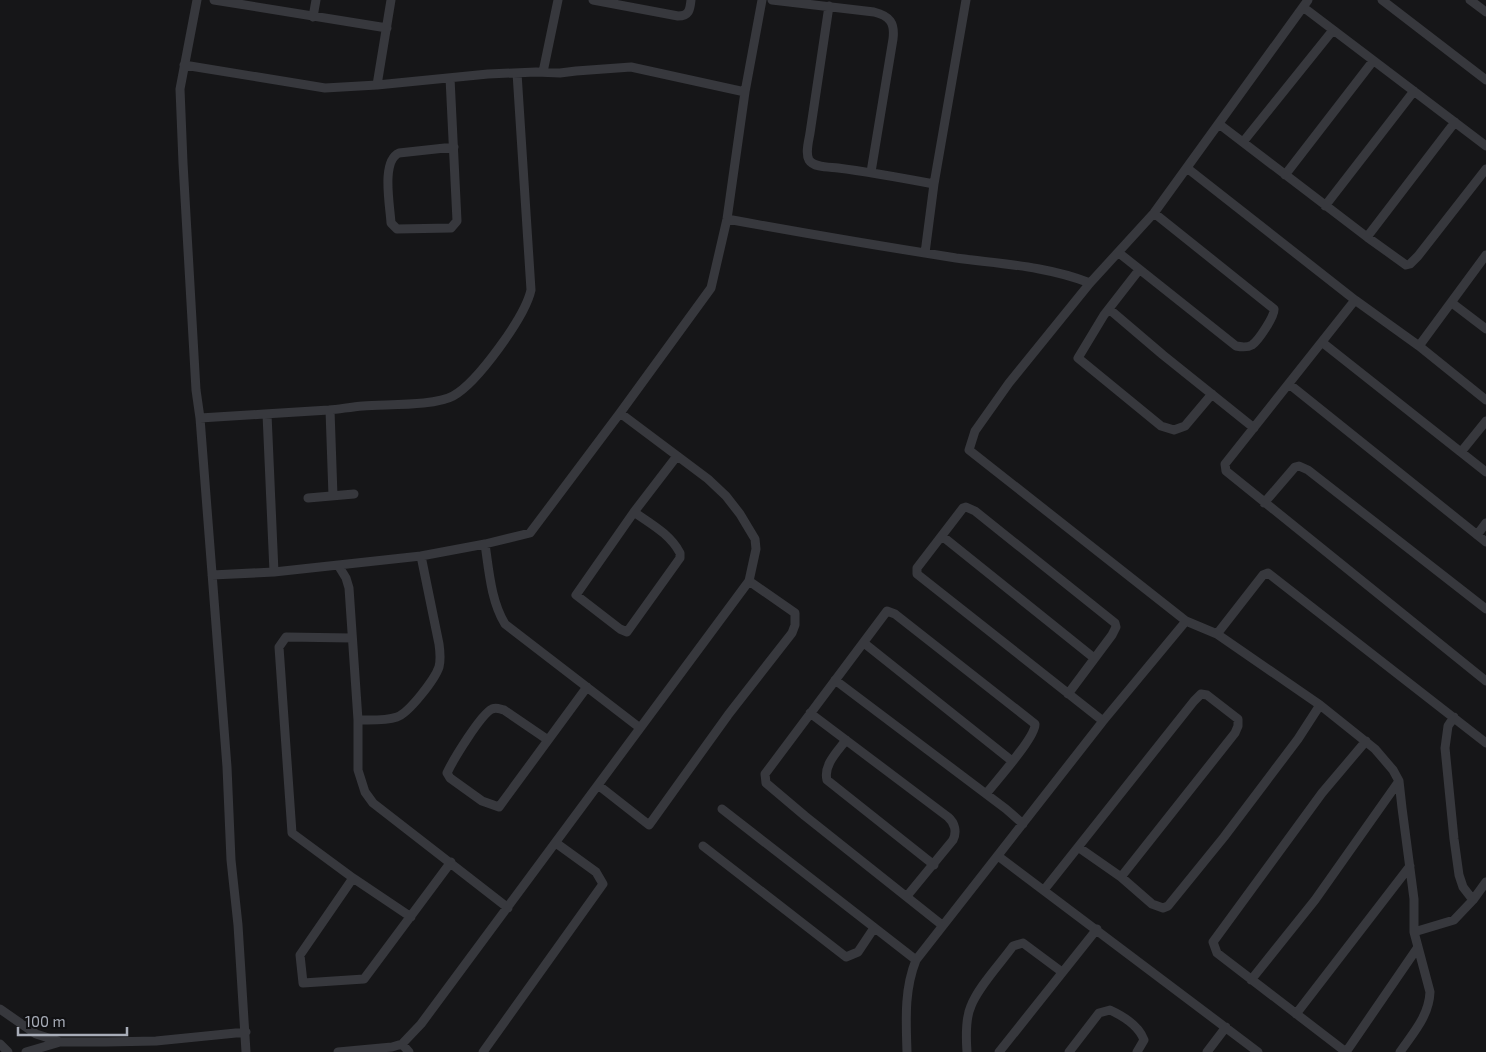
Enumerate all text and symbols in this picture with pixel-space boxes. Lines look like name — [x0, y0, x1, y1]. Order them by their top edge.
scale bar — [18, 1004, 126, 1036]
text: 100 m — [25, 1012, 66, 1030]

